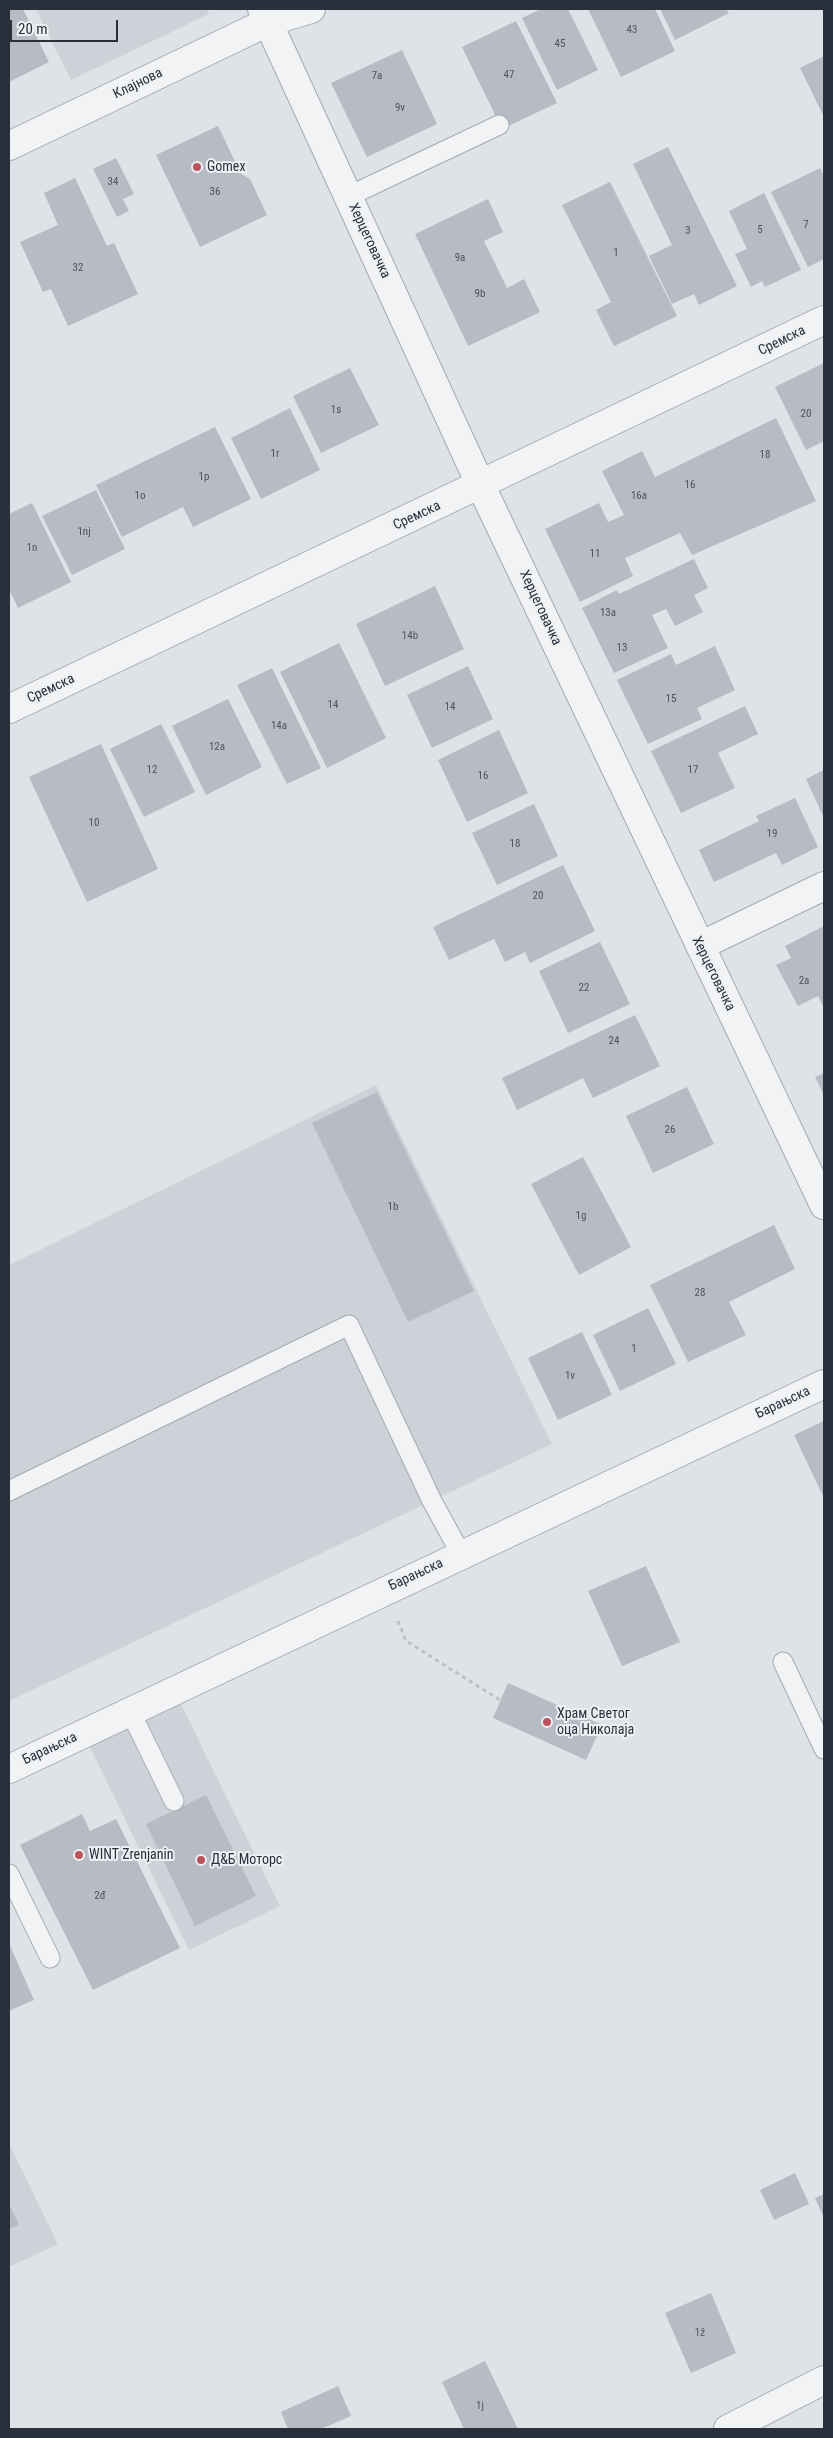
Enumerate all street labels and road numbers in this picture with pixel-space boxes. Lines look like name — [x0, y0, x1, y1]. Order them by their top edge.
street label: Клајнова — [111, 65, 165, 103]
street label: Херцеговачка — [344, 201, 394, 281]
street label: Сремска — [756, 322, 808, 360]
street label: Сремска — [391, 498, 443, 534]
street label: Херцеговачка — [515, 568, 565, 648]
street label: Сремска — [25, 671, 77, 707]
street label: Херцеговачка — [688, 934, 738, 1014]
street label: Барањска — [753, 1383, 813, 1423]
street label: Барањска — [386, 1555, 446, 1595]
street label: Барањска — [20, 1729, 80, 1769]

